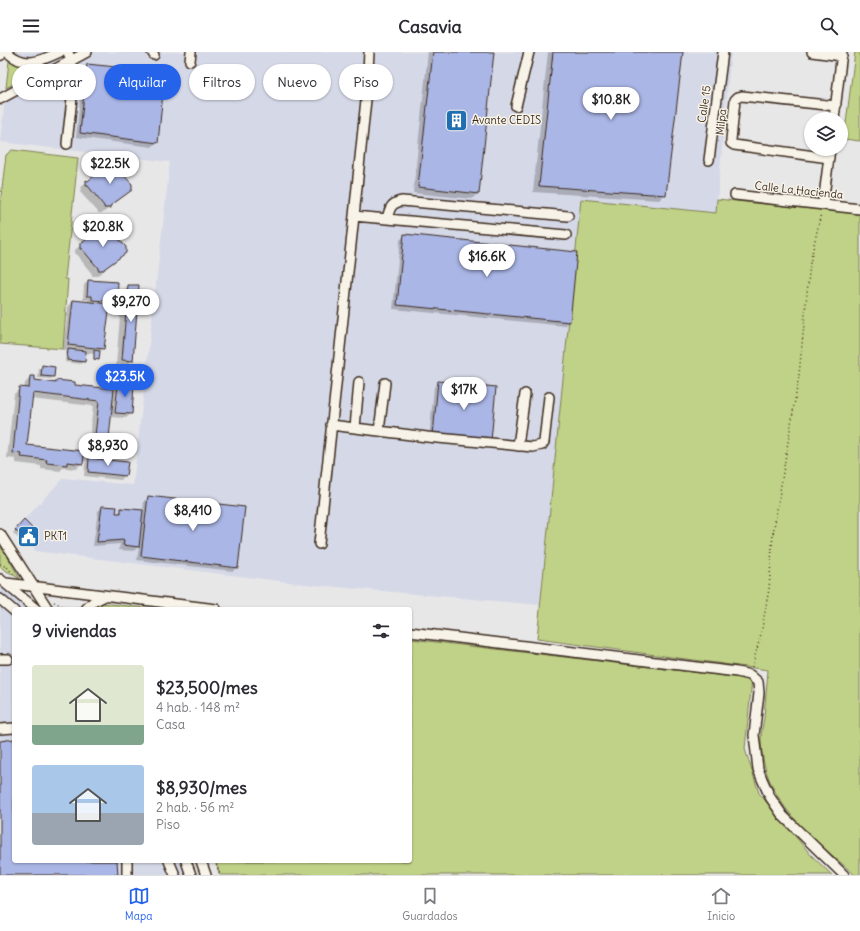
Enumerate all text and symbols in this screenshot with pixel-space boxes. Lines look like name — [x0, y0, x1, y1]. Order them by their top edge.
icon: menu — [20, 15, 42, 37]
text: Casavia — [398, 15, 462, 38]
icon: search — [818, 15, 840, 37]
chip: Comprar — [12, 64, 96, 100]
chip: Alquilar — [104, 64, 181, 100]
chip: Filtros — [189, 64, 255, 100]
chip: Nuevo — [263, 64, 331, 100]
chip: Piso — [339, 64, 393, 100]
street label: Calle 15 — [694, 84, 714, 124]
pin: $10.8K — [578, 87, 644, 121]
text: $10.8K — [592, 91, 630, 108]
building icon: Avante CEDIS — [443, 107, 469, 133]
street label: Milpa — [713, 108, 729, 136]
map controls — [804, 112, 848, 156]
button: layers — [804, 112, 848, 156]
place label: Avante CEDIS — [472, 113, 541, 127]
pin: $22.5K — [77, 151, 143, 185]
text: $22.5K — [90, 155, 130, 172]
street label: Calle La Hacienda — [754, 178, 844, 202]
pin: $20.8K — [70, 214, 136, 248]
text: $20.8K — [82, 218, 124, 235]
pin: $16.6K — [454, 244, 520, 278]
text: $16.6K — [468, 248, 506, 265]
pin: $9,270 — [98, 289, 164, 323]
text: $9,270 — [111, 293, 151, 310]
pin: $23.5K — [92, 364, 158, 398]
text: $23.5K — [105, 368, 145, 385]
pin: $17K — [440, 377, 488, 411]
text: $17K — [451, 381, 477, 398]
pin: $8,930 — [75, 433, 141, 467]
text: $8,930 — [88, 437, 128, 454]
pin: $8,410 — [160, 498, 226, 532]
text: $8,410 — [174, 502, 212, 519]
public building icon: PKT1 — [15, 523, 41, 549]
place label: PKT1 — [44, 529, 67, 543]
text: 9 viviendas — [32, 620, 116, 642]
icon: filters — [370, 620, 392, 642]
text: $23,500/mes — [156, 677, 258, 699]
icon: home — [64, 681, 112, 729]
text: 4 hab. · 148 m² — [156, 699, 240, 716]
text: Casa — [156, 716, 185, 733]
text: $8,930/mes — [156, 777, 247, 799]
icon: home — [64, 781, 112, 829]
text: 2 hab. · 56 m² — [156, 799, 234, 816]
text: Piso — [156, 816, 180, 833]
tab: Mapa — [125, 885, 153, 923]
tab: Guardados — [402, 885, 458, 923]
tab: Inicio — [707, 885, 735, 923]

